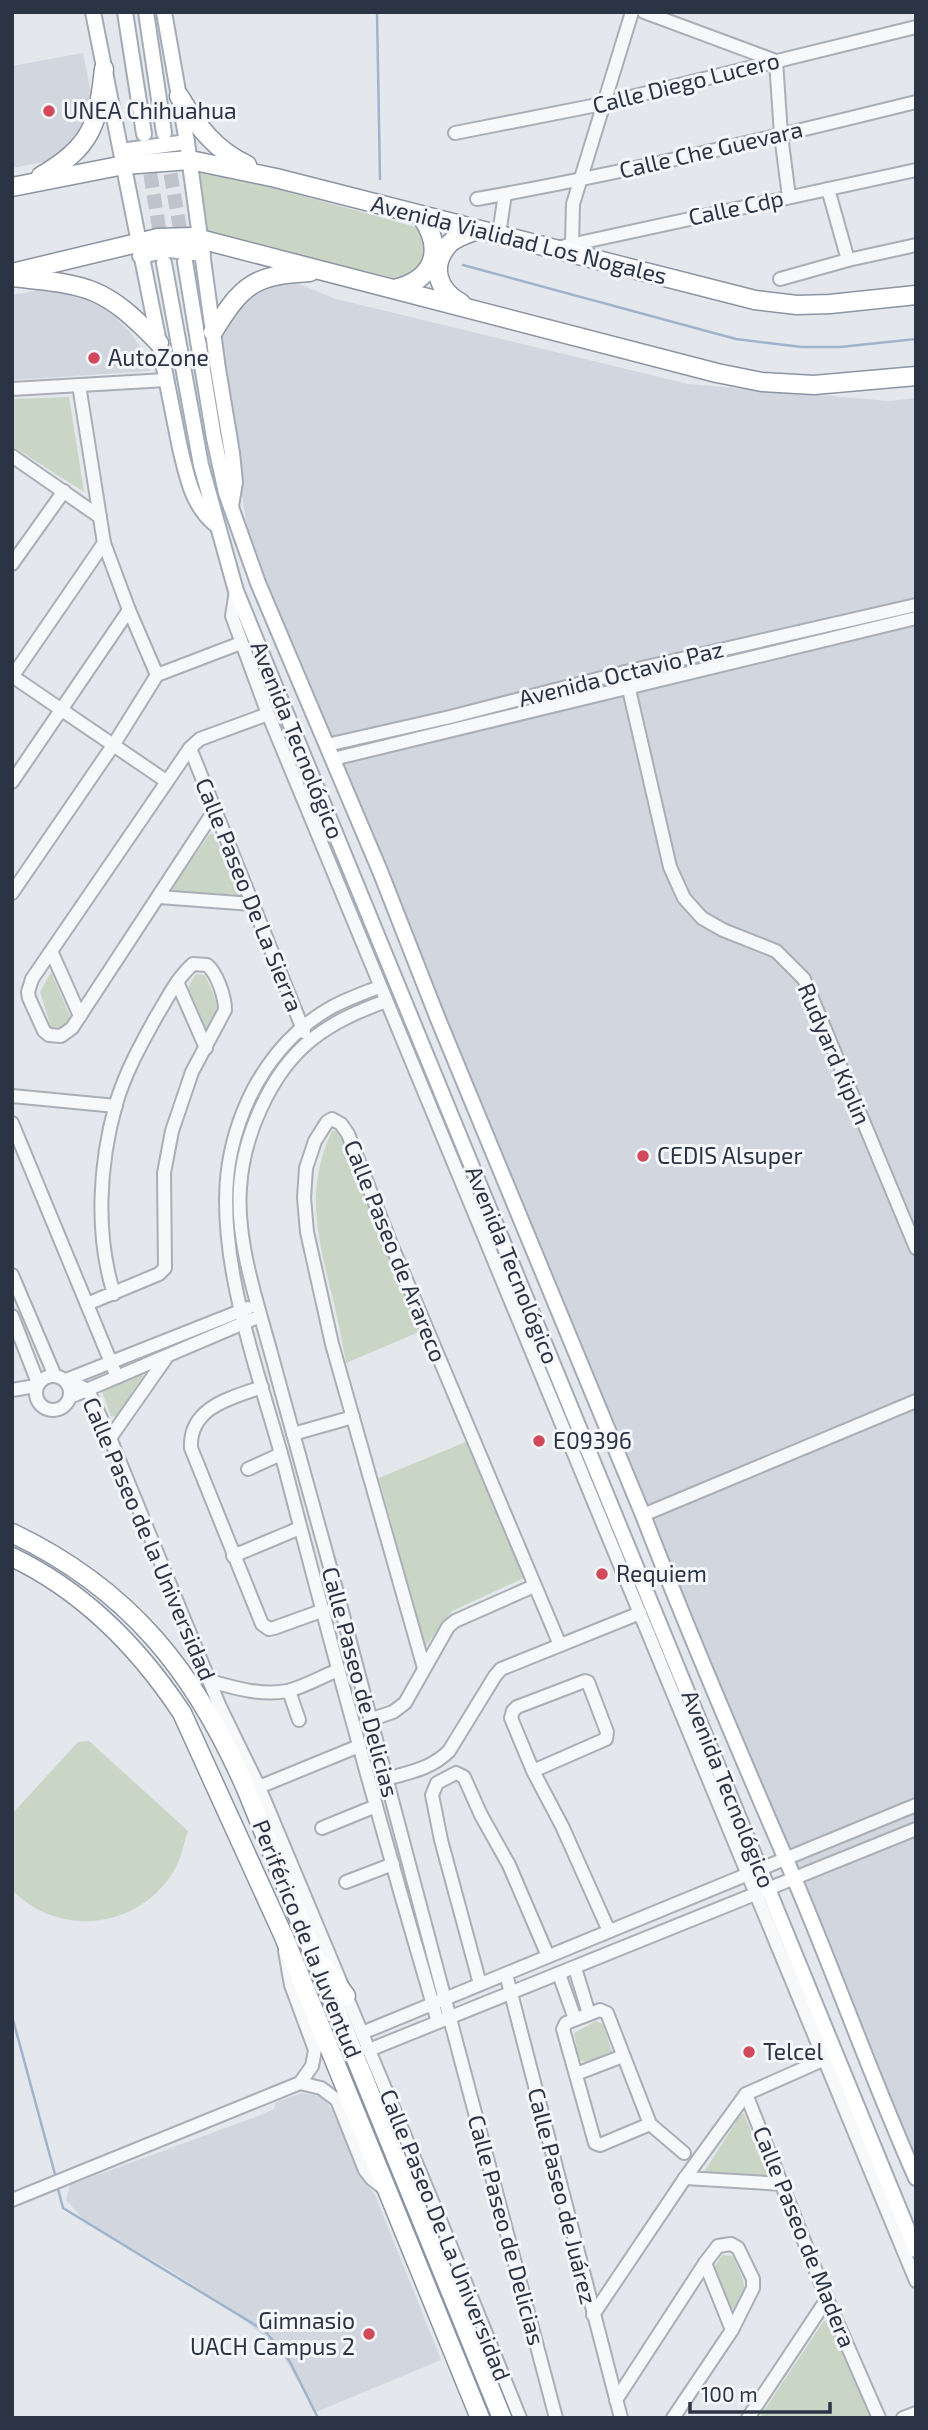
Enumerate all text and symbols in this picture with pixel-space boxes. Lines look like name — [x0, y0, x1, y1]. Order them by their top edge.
street label: Calle Diego Lucero — [589, 45, 782, 119]
place label: UNEA Chihuahua — [63, 96, 237, 124]
marker: UNEA Chihuahua — [41, 103, 57, 119]
street label: Calle Che Guevara — [616, 114, 805, 184]
street label: Calle Cdp — [686, 183, 786, 231]
street label: Avenida Vialidad Los Nogales — [368, 189, 670, 289]
place label: AutoZone — [108, 343, 209, 371]
marker: AutoZone — [86, 350, 102, 366]
street label: Avenida Octavio Paz — [515, 634, 726, 712]
street label: Avenida Tecnológico — [245, 637, 350, 843]
street label: Calle Paseo De La Sierra — [190, 774, 310, 1016]
street label: Rudyard Kiplin — [793, 979, 877, 1129]
street label: Calle Paseo de Arareco — [339, 1136, 453, 1366]
place label: CEDIS Alsuper — [657, 1141, 803, 1169]
marker: CEDIS Alsuper — [635, 1148, 651, 1164]
street label: Avenida Tecnológico — [460, 1162, 565, 1368]
street label: Calle Paseo de la Universidad — [77, 1393, 222, 1684]
place label: E09396 — [553, 1426, 632, 1454]
marker: E09396 — [531, 1433, 547, 1449]
place label: Requiem — [616, 1559, 707, 1587]
street label: Calle Paseo de Delicias — [317, 1564, 405, 1800]
marker: Requiem — [594, 1566, 610, 1582]
street label: Avenida Tecnológico — [676, 1686, 781, 1892]
street label: Periférico de la Juventud — [247, 1815, 369, 2062]
place label: Telcel — [763, 2037, 823, 2065]
marker: Telcel — [741, 2044, 757, 2060]
street label: Calle Paseo De La Universidad — [375, 2085, 517, 2384]
street label: Calle Paseo de Juárez — [523, 2085, 603, 2307]
street label: Calle Paseo de Delicias — [463, 2112, 551, 2348]
street label: Calle Paseo de Madera — [748, 2122, 862, 2351]
place label: Gimnasio UACH Campus 2 — [190, 2306, 355, 2360]
marker: Gimnasio UACH Campus 2 — [361, 2326, 377, 2342]
scale bar — [690, 2370, 830, 2414]
text: 100 m — [701, 2381, 758, 2406]

